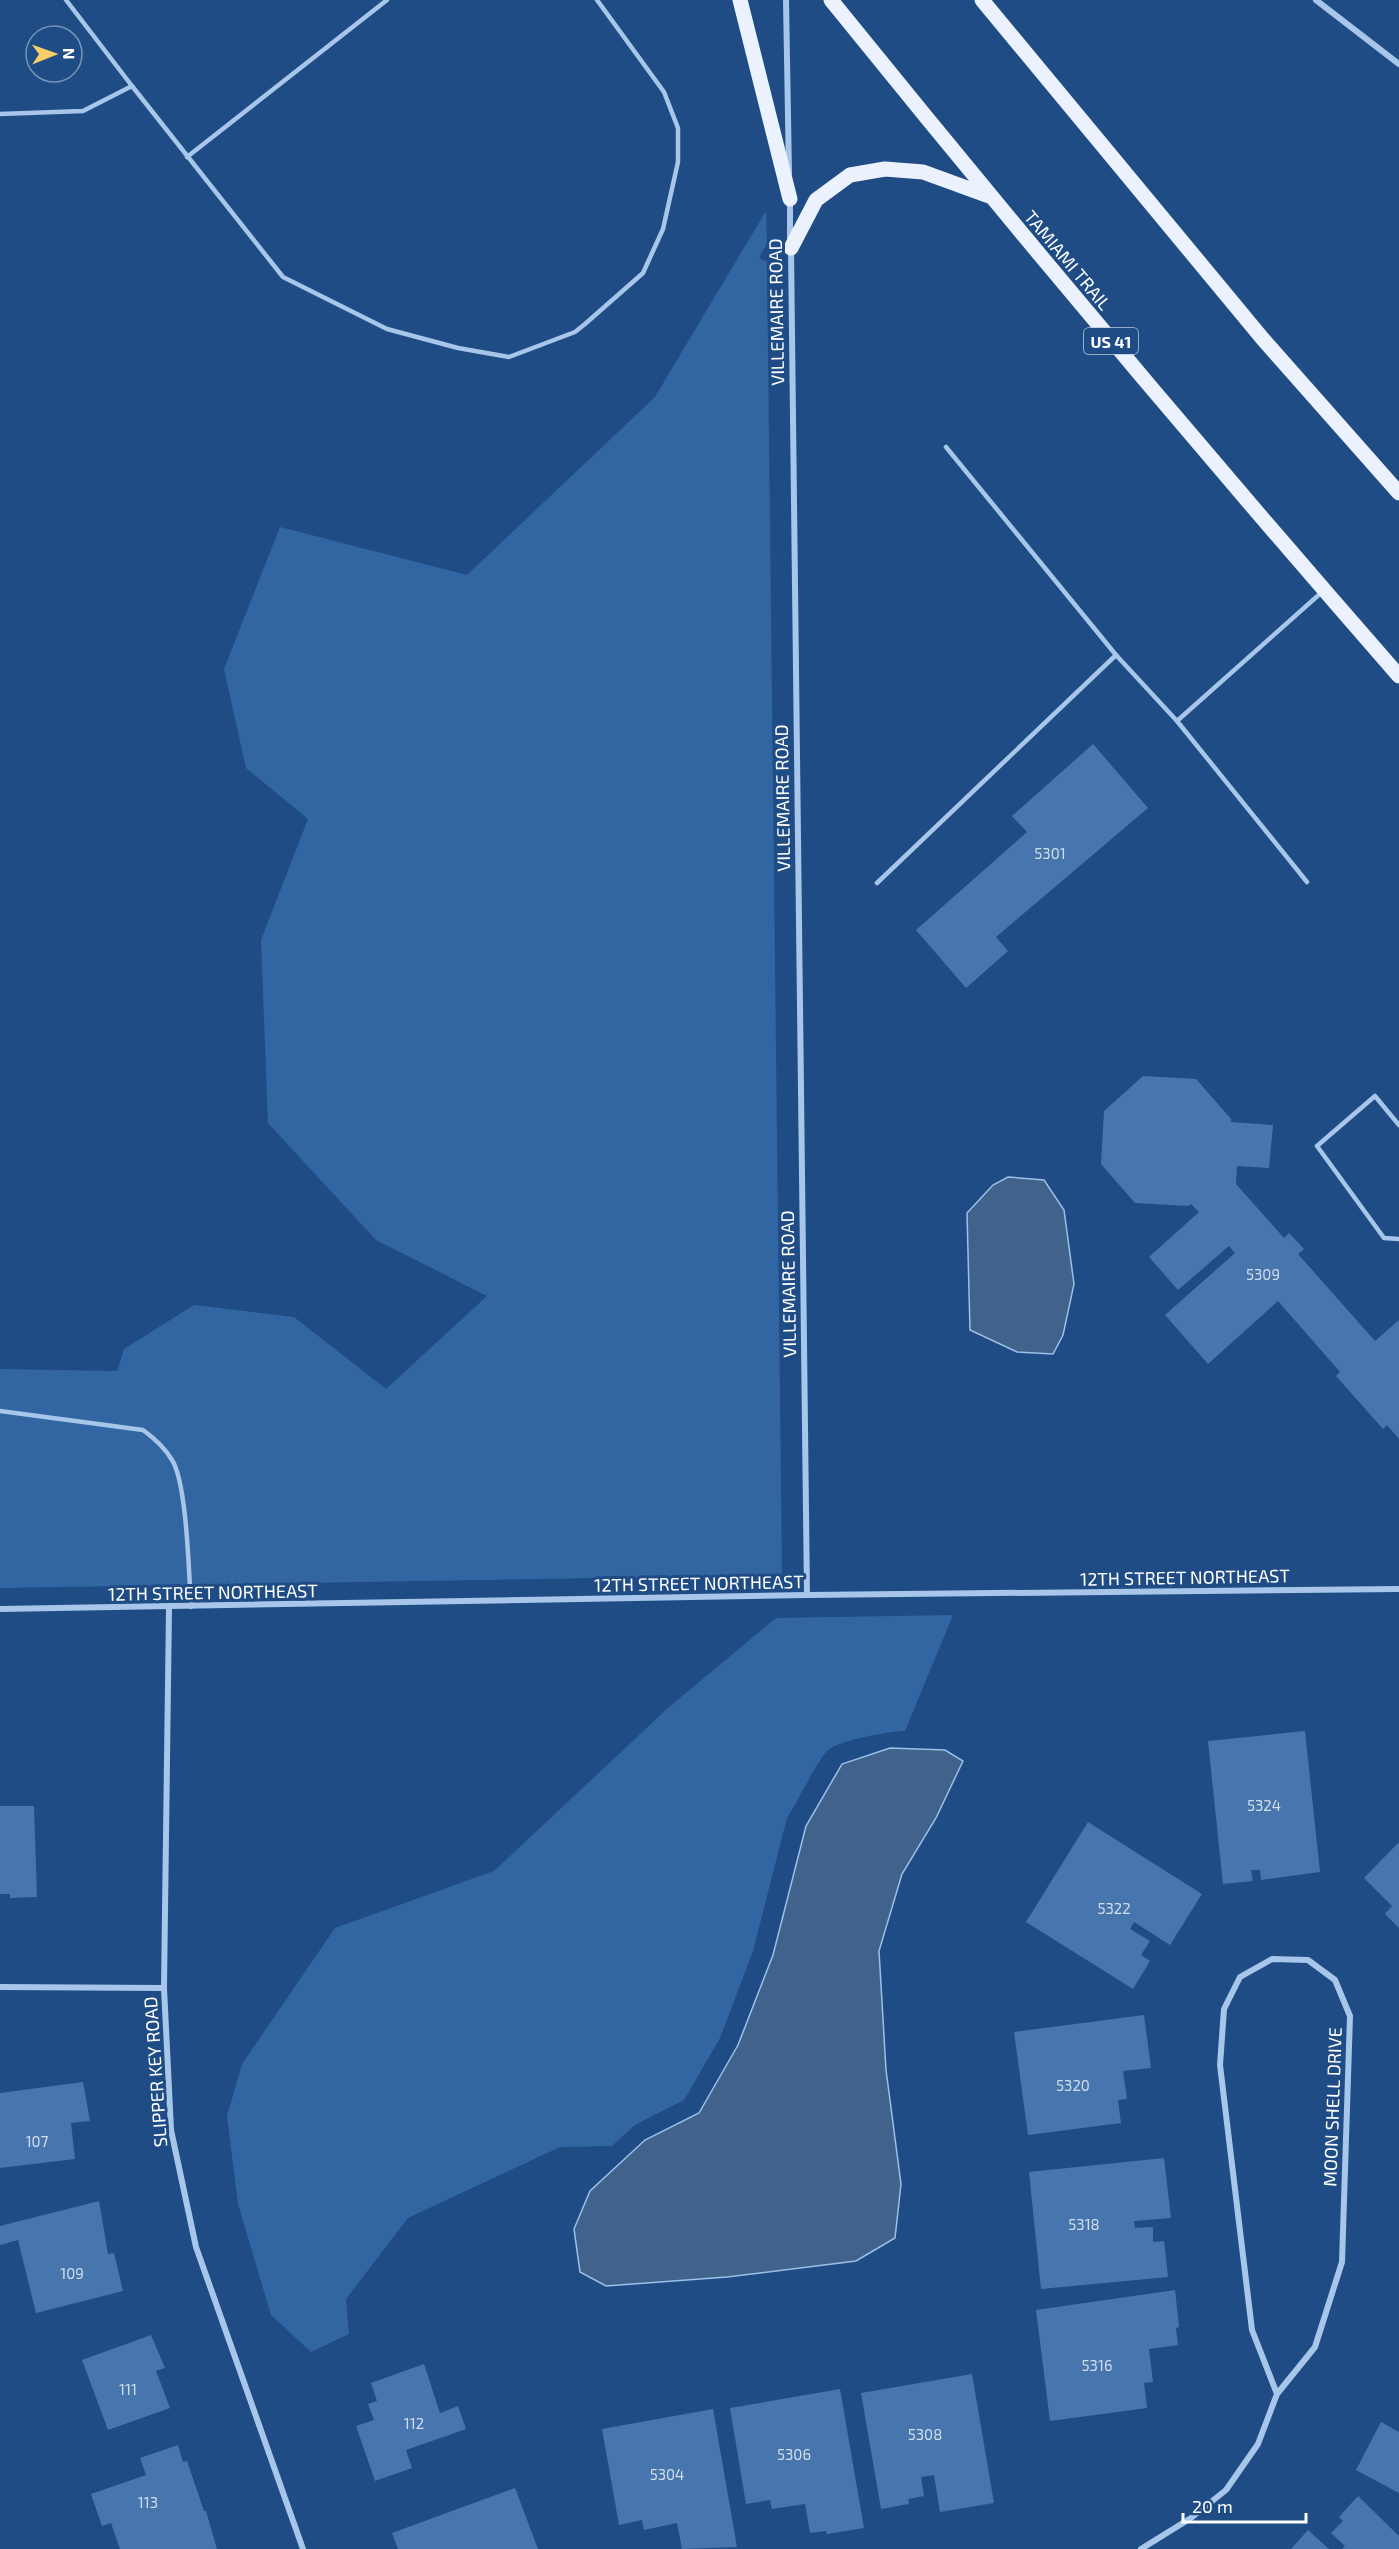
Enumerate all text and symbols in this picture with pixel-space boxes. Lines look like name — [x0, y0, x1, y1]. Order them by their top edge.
north arrow — [24, 24, 84, 84]
text: N — [60, 48, 79, 60]
street label: TAMIAMI TRAIL — [1020, 206, 1116, 314]
street label: VILLEMAIRE ROAD — [764, 238, 788, 386]
road number: US 41 — [1084, 328, 1138, 354]
street label: VILLEMAIRE ROAD — [770, 724, 794, 872]
house number: 5301 — [1034, 844, 1066, 862]
street label: VILLEMAIRE ROAD — [776, 1210, 800, 1358]
house number: 5309 — [1246, 1265, 1280, 1283]
street label: 12TH STREET NORTHEAST — [1080, 1564, 1291, 1590]
street label: 12TH STREET NORTHEAST — [594, 1570, 805, 1596]
street label: 12TH STREET NORTHEAST — [108, 1579, 319, 1605]
house number: 5324 — [1247, 1796, 1281, 1814]
house number: 5322 — [1097, 1899, 1131, 1917]
street label: SLIPPER KEY ROAD — [139, 1996, 171, 2148]
street label: MOON SHELL DRIVE — [1318, 2027, 1346, 2187]
house number: 5320 — [1056, 2076, 1090, 2094]
house number: 107 — [26, 2132, 49, 2150]
house number: 5318 — [1068, 2215, 1100, 2233]
house number: 109 — [60, 2264, 84, 2282]
house number: 5316 — [1082, 2356, 1112, 2374]
house number: 111 — [119, 2380, 137, 2398]
house number: 112 — [404, 2414, 424, 2432]
house number: 5308 — [908, 2425, 942, 2443]
house number: 5306 — [777, 2445, 811, 2463]
house number: 5304 — [650, 2465, 684, 2483]
scale bar — [1183, 2486, 1306, 2524]
house number: 113 — [138, 2493, 158, 2511]
text: 20 m — [1192, 2495, 1233, 2517]

